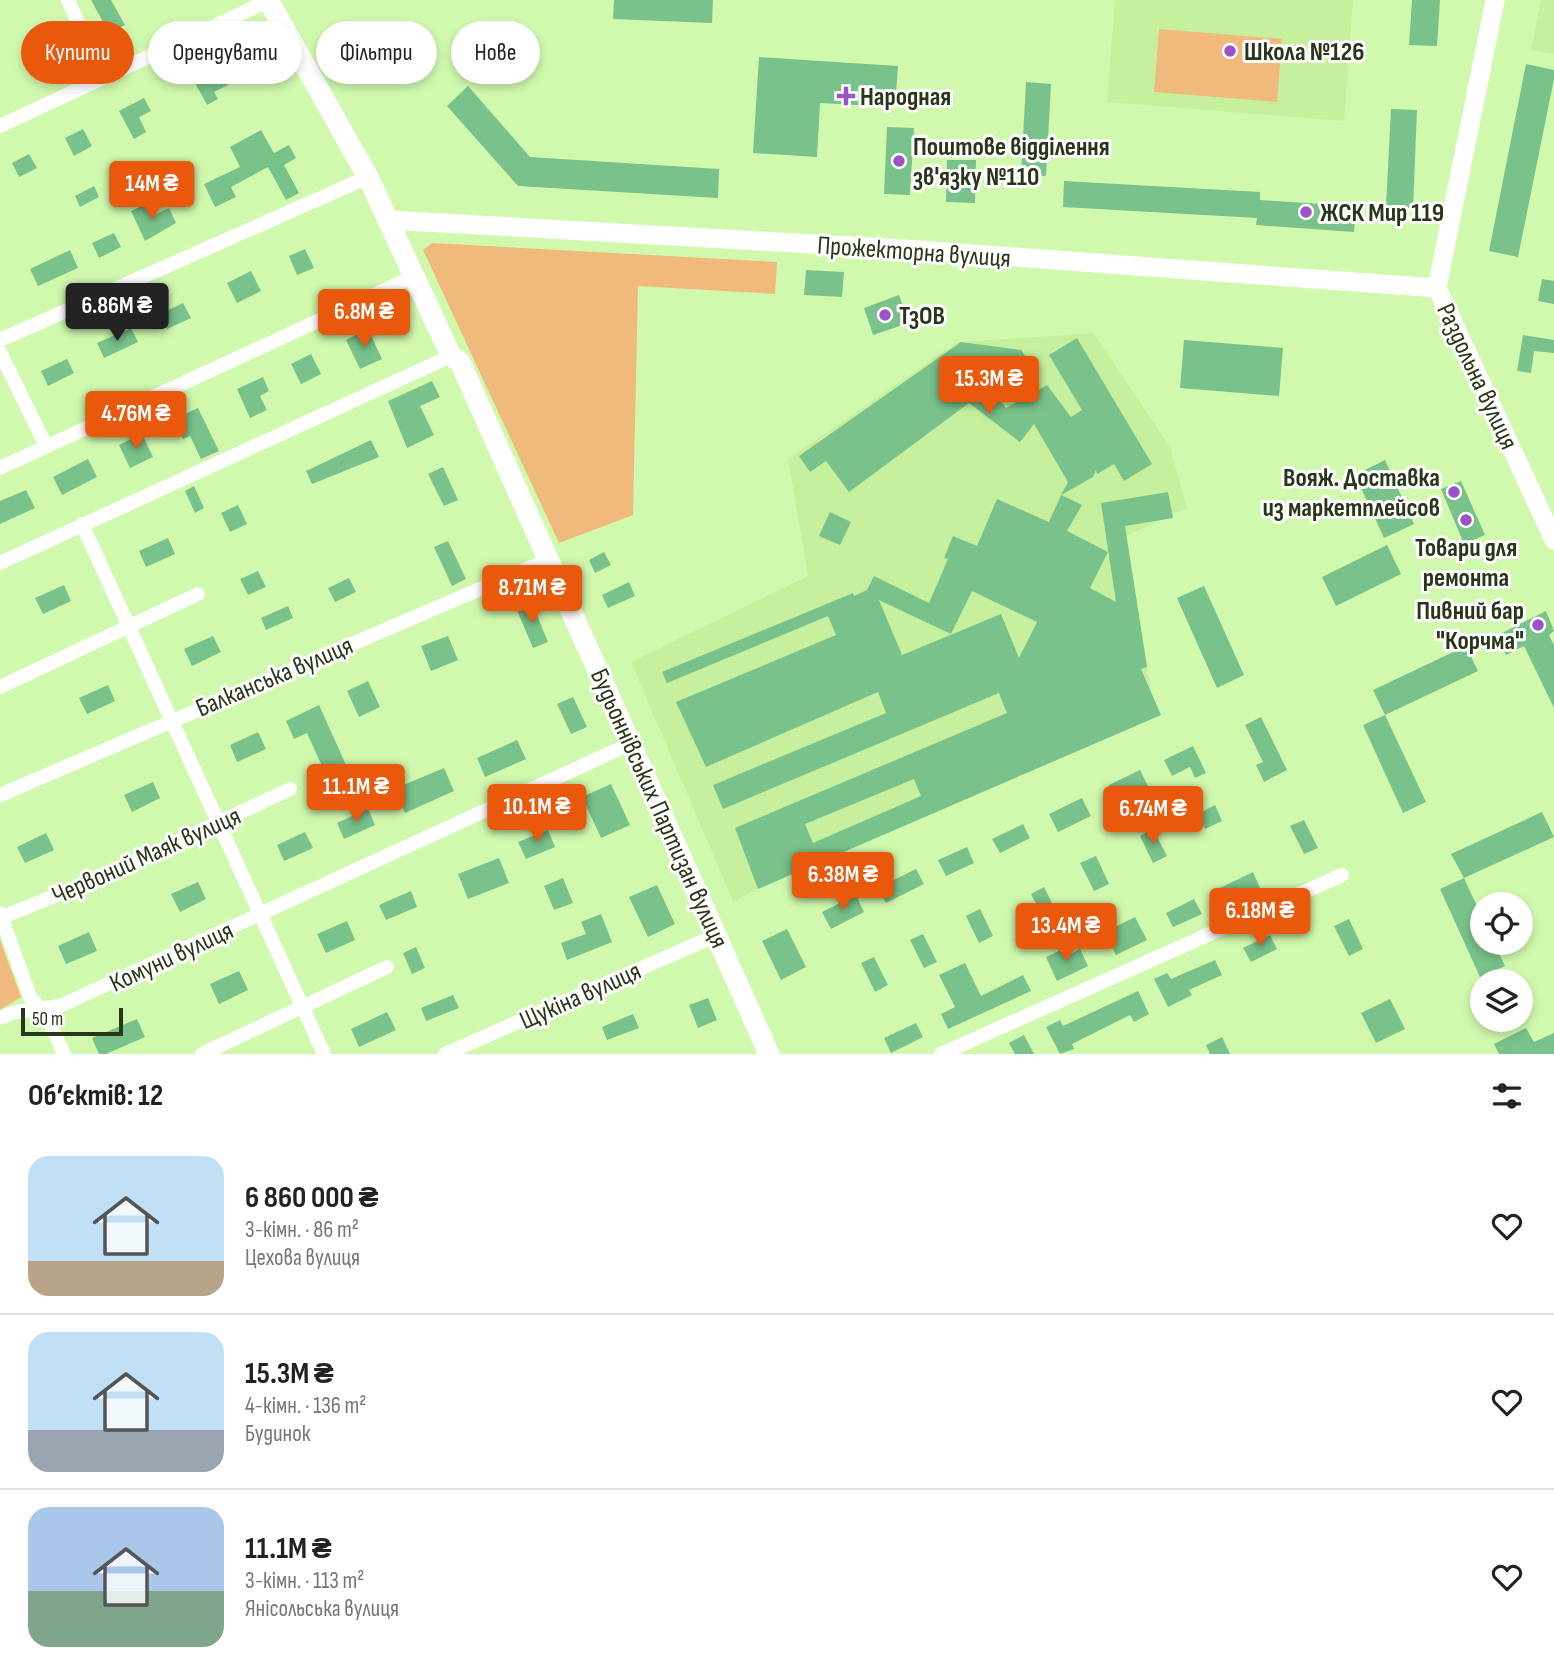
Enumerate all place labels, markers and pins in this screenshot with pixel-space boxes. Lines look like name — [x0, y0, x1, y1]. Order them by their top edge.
place label: Школа №126 — [1244, 37, 1365, 68]
marker: Школа №126 — [1222, 43, 1238, 59]
place label: Народная — [860, 82, 951, 113]
marker: Народная — [838, 88, 854, 104]
place label: Поштове відділення зв'язку №110 — [913, 132, 1110, 193]
marker: Поштове відділення зв'язку №110 — [891, 153, 907, 169]
pin: 14M ₴ — [103, 162, 201, 221]
place label: ЖСК Мир 119 — [1320, 198, 1444, 229]
marker: ЖСК Мир 119 — [1298, 204, 1314, 220]
pin: 6.86M ₴ — [52, 284, 182, 343]
pin: 6.8M ₴ — [307, 290, 421, 349]
place label: ТзОВ — [899, 301, 945, 332]
marker: ТзОВ — [877, 307, 893, 323]
pin: 15.3M ₴ — [924, 356, 1054, 416]
pin: 4.76M ₴ — [71, 392, 201, 451]
place label: Вояж. Доставка из маркетплейсов — [1262, 463, 1440, 524]
marker: Вояж. Доставка из маркетплейсов — [1446, 484, 1462, 500]
marker: Товари для ремонта — [1458, 512, 1474, 528]
place label: Товари для ремонта — [1415, 533, 1517, 594]
pin: 8.71M ₴ — [467, 566, 597, 625]
place label: Пивний бар "Корчма" — [1416, 596, 1524, 657]
marker: Пивний бар "Корчма" — [1530, 617, 1546, 633]
pin: 11.1M ₴ — [291, 764, 421, 824]
pin: 10.1M ₴ — [472, 784, 602, 844]
pin: 6.74M ₴ — [1088, 786, 1218, 846]
pin: 6.38M ₴ — [778, 852, 908, 912]
pin: 6.18M ₴ — [1195, 888, 1325, 948]
pin: 13.4M ₴ — [1001, 904, 1131, 963]

